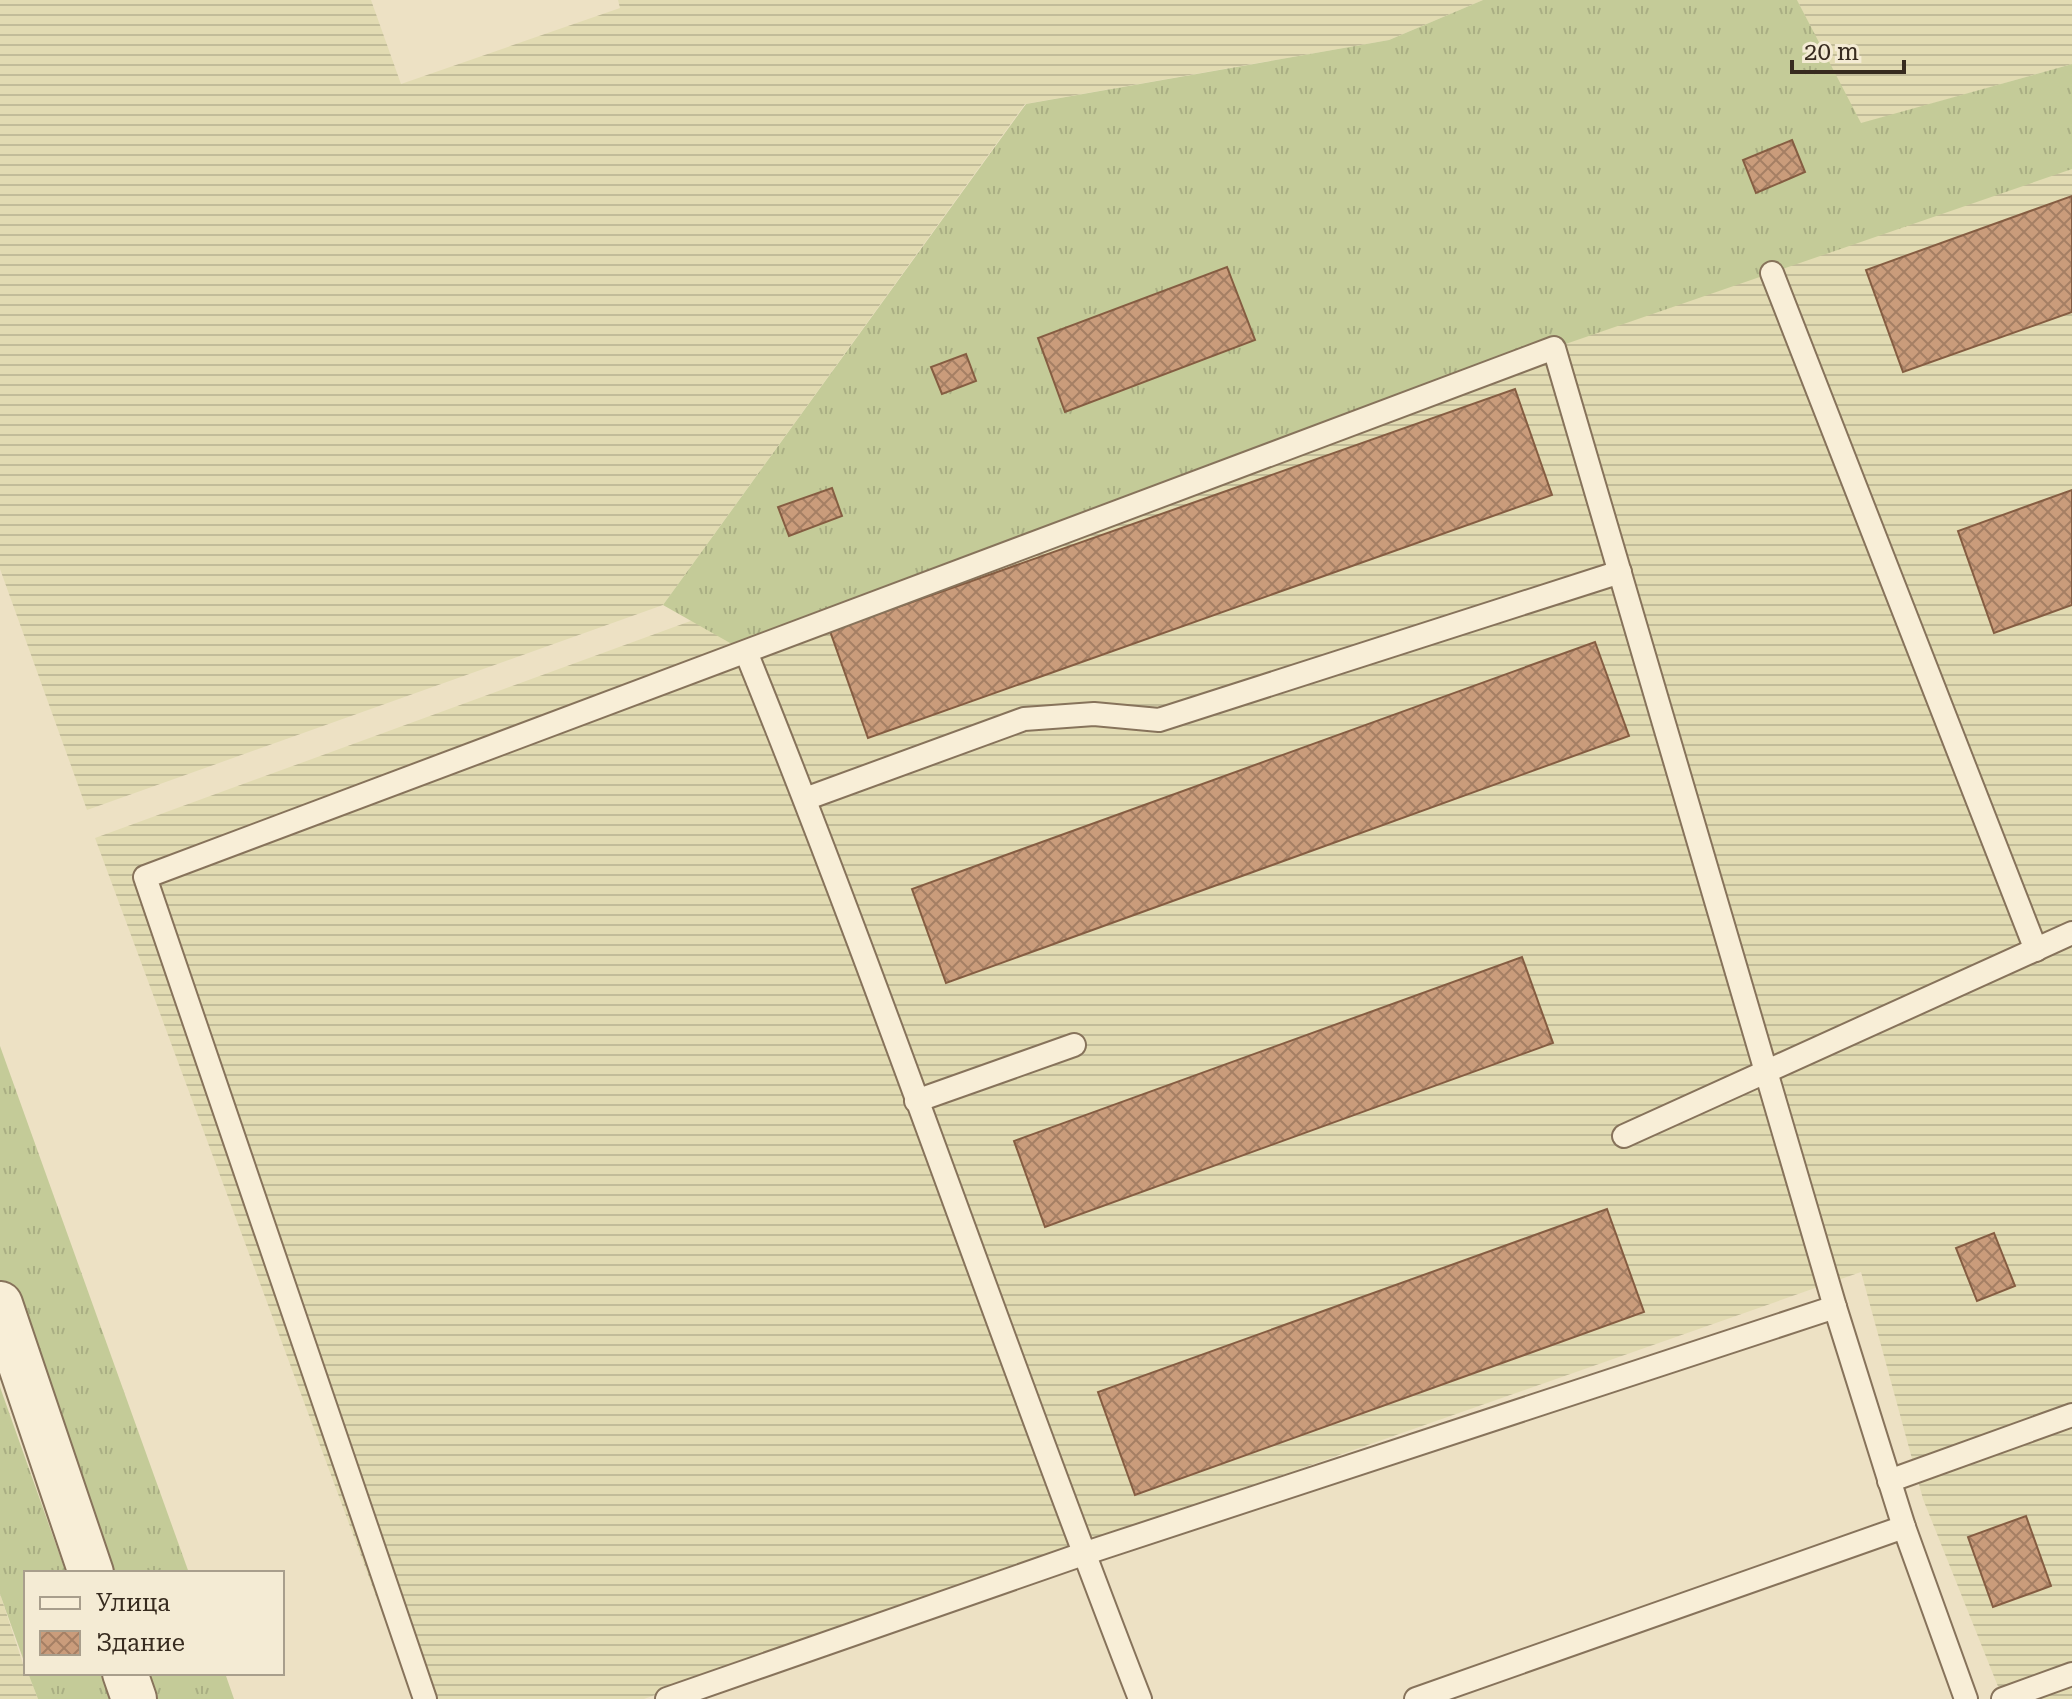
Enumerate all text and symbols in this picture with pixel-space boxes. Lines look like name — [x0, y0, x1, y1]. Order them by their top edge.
scale bar — [1792, 24, 1904, 74]
text: 20 m — [1804, 38, 1859, 66]
legend — [24, 1571, 284, 1675]
text: Улица — [96, 1589, 170, 1617]
text: Здание — [96, 1629, 185, 1657]

